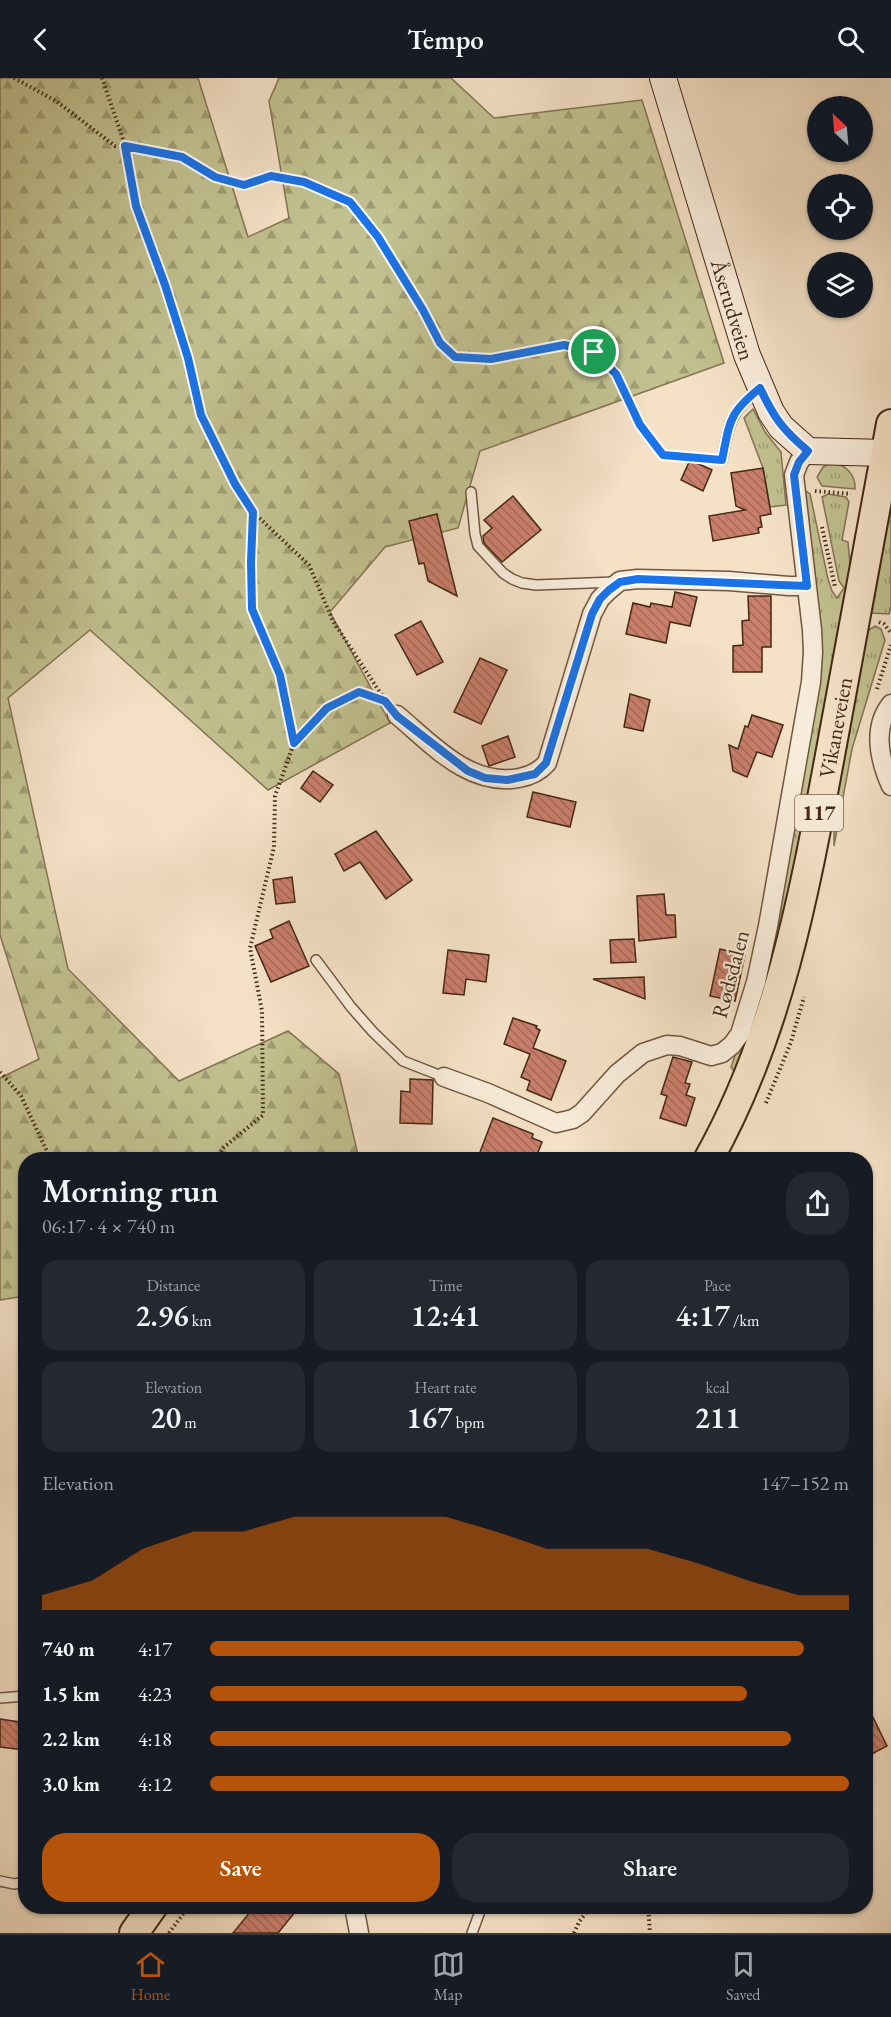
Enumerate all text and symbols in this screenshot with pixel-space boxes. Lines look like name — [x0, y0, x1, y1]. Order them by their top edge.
text: Tempo — [407, 22, 484, 57]
icon: back — [24, 23, 57, 56]
icon: search — [834, 23, 867, 56]
north arrow — [807, 96, 873, 162]
map controls — [807, 96, 873, 318]
button: locate — [807, 174, 873, 240]
button: layers — [807, 252, 873, 318]
street label: Åserudveien — [703, 255, 762, 364]
pin — [568, 326, 619, 377]
icon: arrive — [577, 335, 610, 368]
street label: Vikaneveien — [812, 674, 859, 780]
road number: 117 — [795, 795, 843, 831]
street label: Rødsdalen — [705, 927, 756, 1021]
text: Morning run — [42, 1169, 219, 1212]
button: share — [786, 1172, 849, 1235]
text: 06:17 · 4 × 740 m — [42, 1213, 175, 1239]
text: Distance — [147, 1275, 200, 1296]
text: Time — [429, 1275, 462, 1296]
text: Pace — [704, 1275, 731, 1296]
text: 2.96 — [135, 1296, 189, 1335]
text: 12:41 — [411, 1296, 480, 1335]
text: 4:17 — [676, 1296, 730, 1335]
text: km — [189, 1310, 212, 1331]
text: /km — [730, 1310, 759, 1331]
text: Elevation — [145, 1377, 202, 1398]
text: Heart rate — [414, 1377, 477, 1398]
text: kcal — [705, 1377, 730, 1398]
text: 20 — [150, 1398, 181, 1437]
text: 167 — [406, 1398, 452, 1437]
text: 211 — [694, 1398, 741, 1437]
text: m — [181, 1412, 197, 1433]
text: bpm — [452, 1412, 485, 1433]
text: Elevation — [42, 1470, 114, 1496]
text: 147–152 m — [761, 1470, 849, 1496]
text: 740 m — [42, 1636, 95, 1662]
text: 4:17 — [138, 1636, 172, 1662]
text: 1.5 km — [42, 1681, 100, 1707]
text: 4:23 — [138, 1681, 172, 1707]
text: 2.2 km — [42, 1726, 100, 1752]
text: 4:18 — [138, 1726, 172, 1752]
text: 3.0 km — [42, 1771, 100, 1797]
text: 4:12 — [138, 1771, 172, 1797]
button: Save — [42, 1833, 440, 1902]
button: Share — [452, 1833, 849, 1902]
tab: Home — [131, 1948, 170, 2005]
tab: Map — [432, 1948, 465, 2005]
tab: Saved — [726, 1948, 760, 2005]

